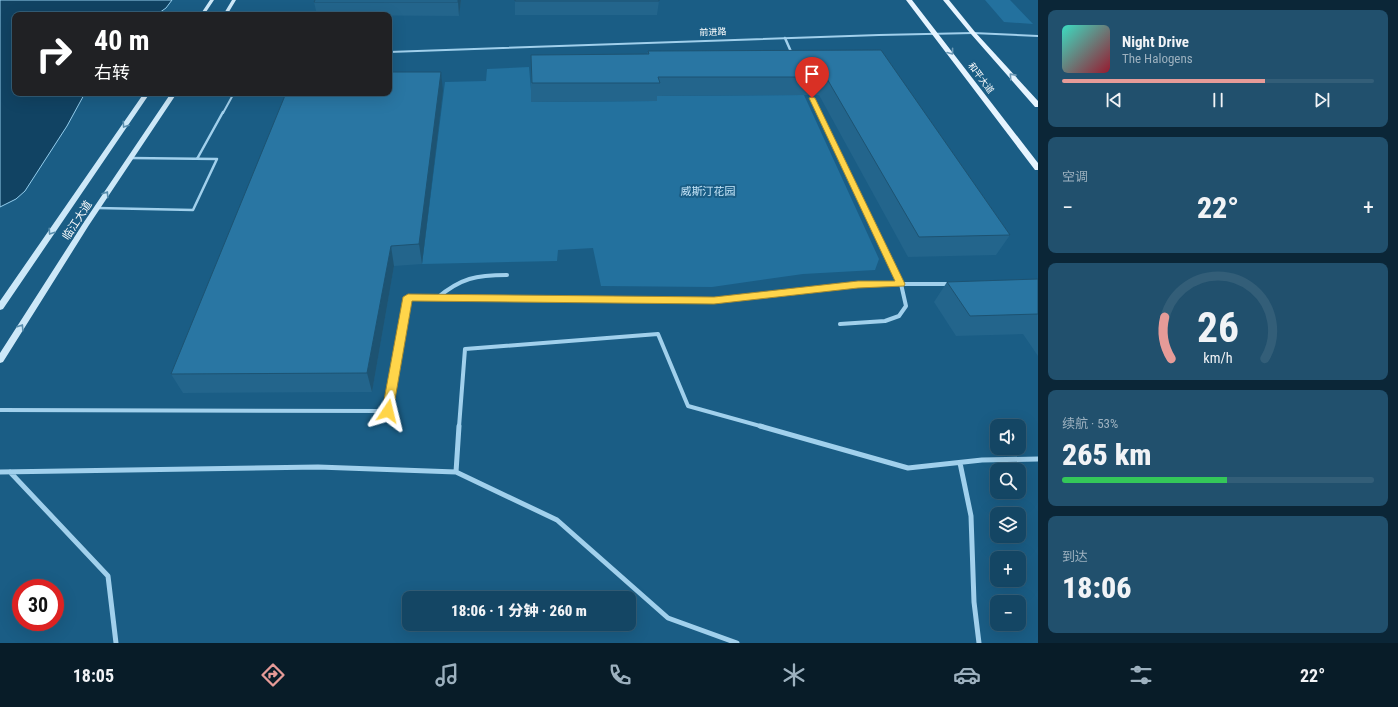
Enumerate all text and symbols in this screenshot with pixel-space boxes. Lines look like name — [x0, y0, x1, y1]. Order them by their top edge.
text: 40 m — [94, 24, 150, 57]
street label: 前进路 — [699, 27, 727, 37]
icon: right — [28, 28, 80, 80]
text: Night Drive — [1122, 33, 1189, 51]
one-way arrow — [946, 48, 953, 55]
text: The Halogens — [1122, 51, 1193, 66]
pin — [795, 57, 829, 98]
street label: 和平大道 — [966, 61, 996, 95]
text: 右转 — [94, 62, 130, 83]
icon: arrive — [801, 63, 823, 85]
one-way arrow — [1010, 73, 1017, 80]
icon: previous — [1103, 89, 1125, 111]
icon: pause — [1207, 89, 1229, 111]
icon: next — [1311, 89, 1333, 111]
one-way arrow — [122, 121, 130, 128]
text: 空调 — [1062, 169, 1088, 184]
park label: 威斯汀花园 — [681, 185, 736, 198]
text: 22° — [1197, 190, 1239, 225]
one-way arrow — [102, 191, 109, 198]
text: − — [1062, 195, 1073, 220]
text: + — [1363, 195, 1374, 220]
street label: 临江大道 — [60, 198, 95, 242]
one-way arrow — [49, 228, 56, 235]
text: 26 — [1197, 303, 1239, 352]
one-way arrow — [16, 324, 24, 331]
text: km/h — [1203, 350, 1233, 366]
position arrow — [367, 390, 409, 432]
text: 续航 · 53% — [1062, 416, 1118, 431]
map controls — [990, 419, 1026, 631]
button: sound — [990, 419, 1026, 455]
text: 265 km — [1062, 437, 1151, 472]
button: search — [990, 463, 1026, 499]
button: layers — [990, 507, 1026, 543]
text: 到达 — [1062, 549, 1088, 564]
button: + — [990, 551, 1026, 587]
text: 18:06 — [1062, 570, 1131, 605]
speed limit sign: 30 — [12, 579, 64, 631]
button: − — [990, 595, 1026, 631]
text: 18:06 · 1 分钟 · 260 m — [451, 602, 587, 620]
icon: directions — [259, 661, 287, 689]
icon: music — [433, 661, 461, 689]
icon: phone — [606, 661, 634, 689]
icon: climate — [780, 661, 808, 689]
icon: car — [953, 661, 981, 689]
icon: filters — [1127, 661, 1155, 689]
text: 18:05 — [73, 665, 114, 686]
text: 22° — [1300, 665, 1325, 686]

